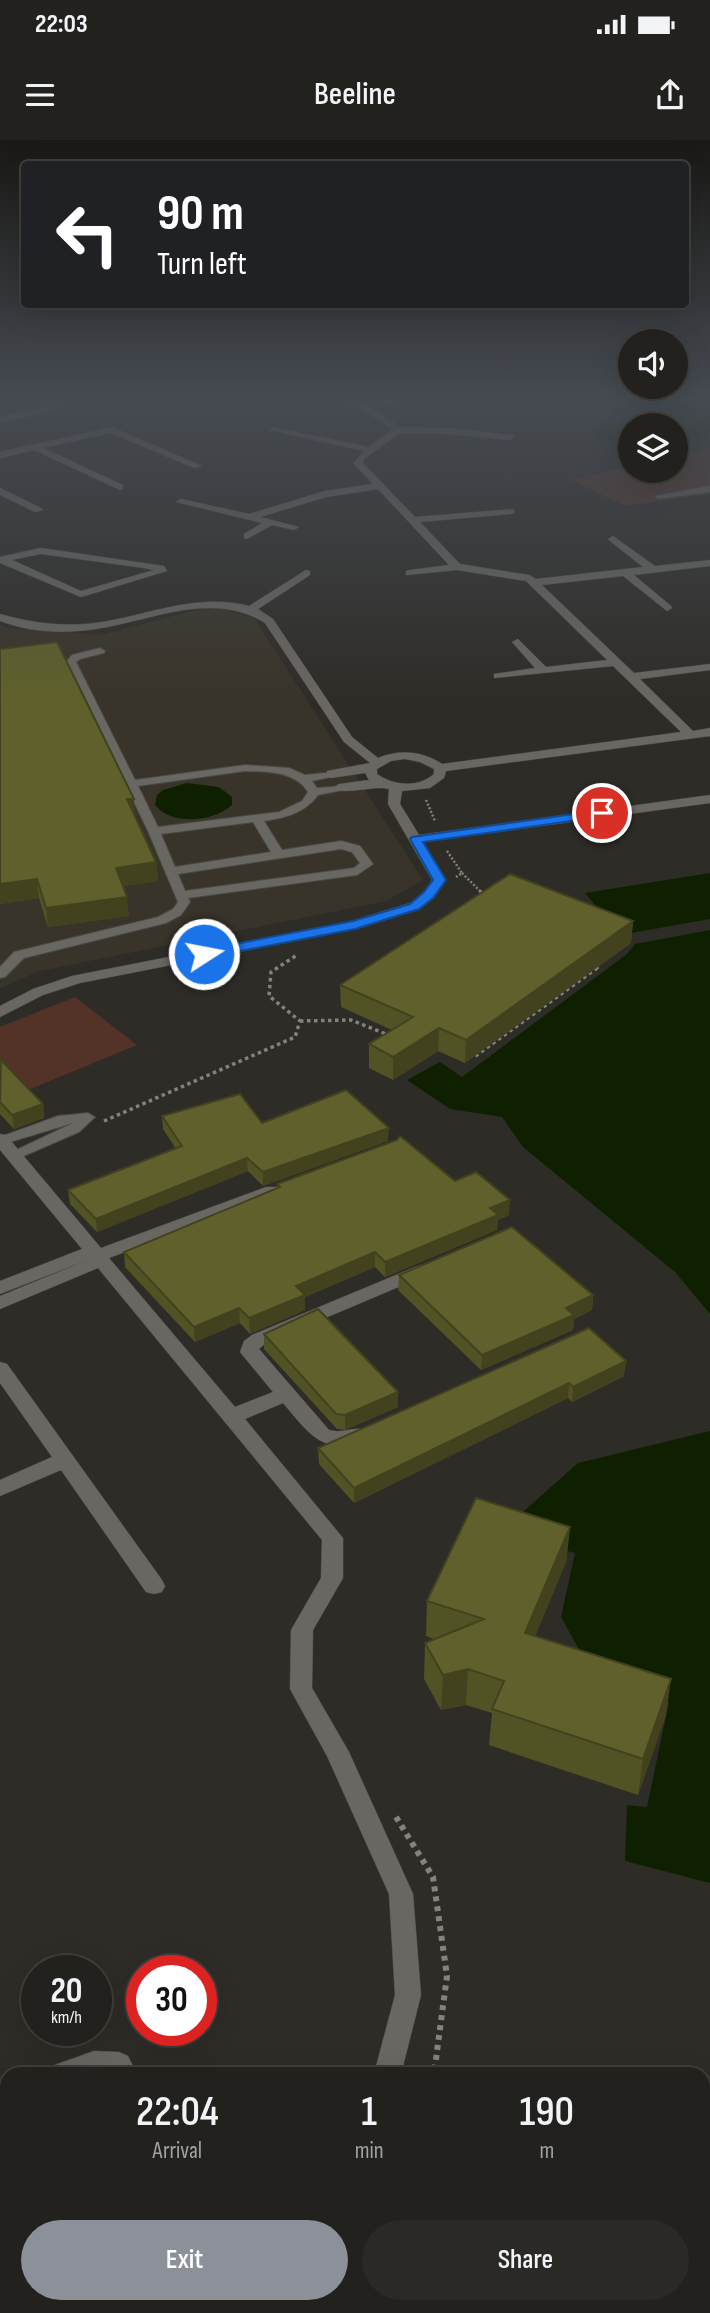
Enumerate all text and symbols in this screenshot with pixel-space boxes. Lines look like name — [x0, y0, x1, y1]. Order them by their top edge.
text: 22:03 — [35, 9, 88, 40]
text: Beeline — [314, 75, 396, 114]
icon: menu — [21, 76, 59, 114]
icon: share — [651, 76, 689, 114]
text: 90 m — [157, 185, 244, 244]
icon: left — [42, 189, 133, 280]
text: Turn left — [157, 245, 247, 284]
map controls — [618, 329, 688, 483]
button: sound — [618, 329, 688, 399]
button: layers — [618, 413, 688, 483]
pin — [572, 783, 632, 843]
icon: arrive — [583, 794, 621, 832]
position arrow — [167, 917, 241, 991]
speed limit sign: 30 — [126, 1955, 217, 2046]
text: 20 — [51, 1970, 83, 2013]
text: km/h — [51, 2007, 82, 2028]
text: 22:04 — [136, 2087, 219, 2138]
text: 1 — [361, 2087, 377, 2138]
text: 190 — [520, 2087, 574, 2138]
text: Arrival — [153, 2137, 202, 2165]
text: min — [355, 2137, 384, 2165]
text: m — [539, 2137, 554, 2165]
button: Exit — [21, 2220, 348, 2300]
button: Share — [362, 2220, 689, 2300]

